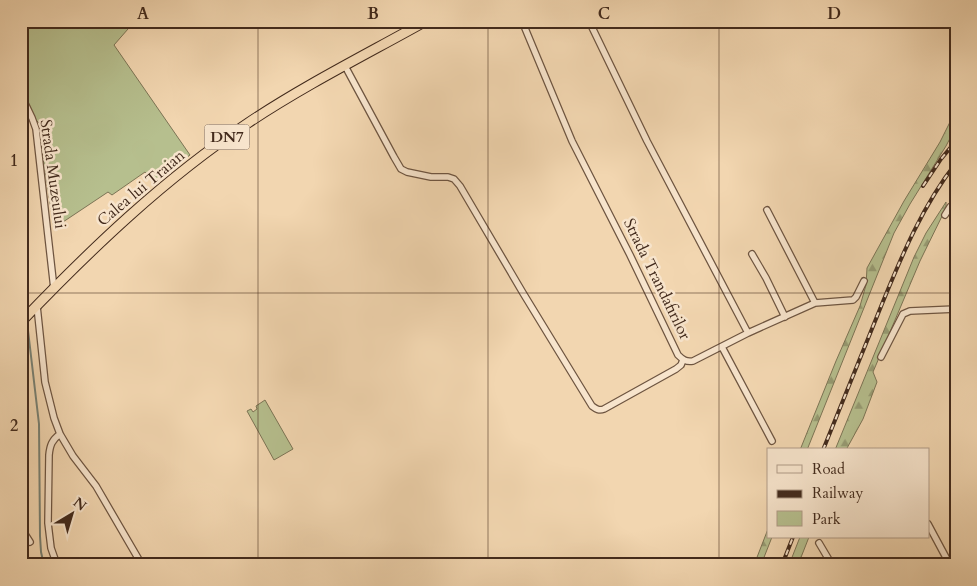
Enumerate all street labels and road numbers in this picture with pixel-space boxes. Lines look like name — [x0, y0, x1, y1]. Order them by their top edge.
street label: Strada Muzeului — [34, 118, 72, 230]
road number: DN7 — [204, 124, 250, 150]
street label: Calea lui Traian — [92, 145, 190, 231]
street label: Strada Trandafirilor — [618, 215, 696, 343]

